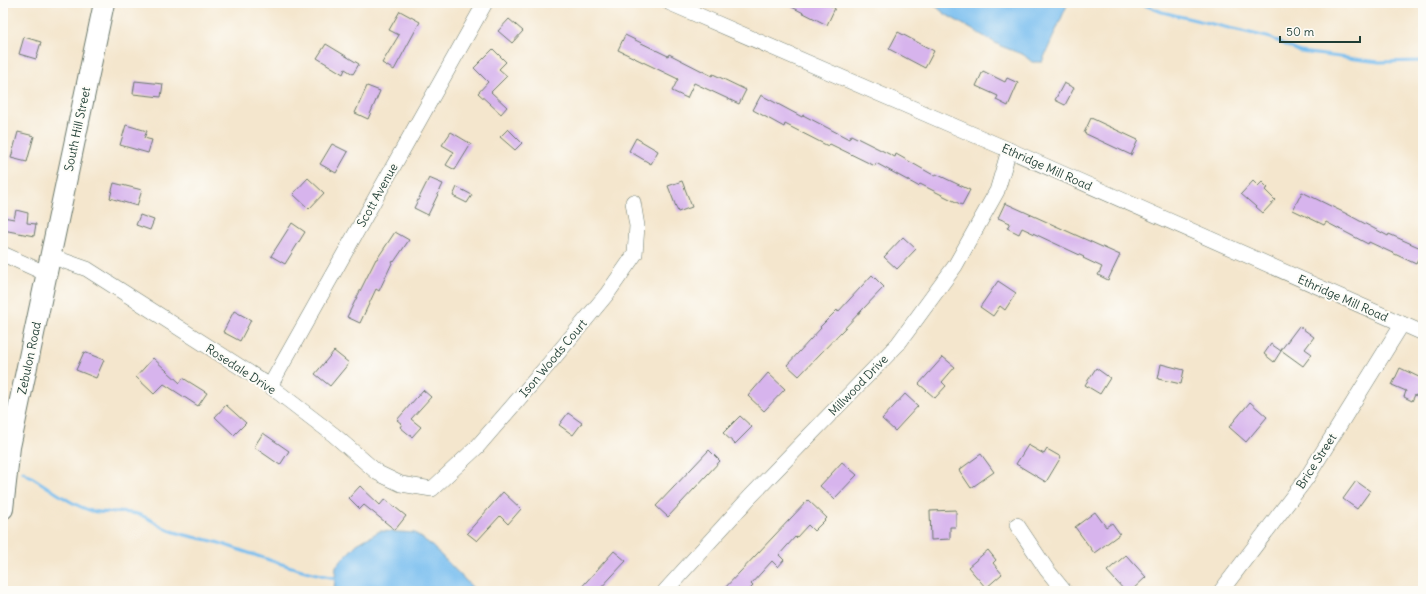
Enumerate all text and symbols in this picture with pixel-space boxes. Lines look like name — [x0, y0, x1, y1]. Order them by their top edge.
scale bar — [1280, 18, 1360, 44]
text: 50 m — [1286, 24, 1315, 39]
street label: South Hill Street — [61, 85, 93, 173]
street label: Ethridge Mill Road — [1000, 140, 1094, 194]
street label: Scott Avenue — [353, 161, 401, 229]
street label: Ethridge Mill Road — [1296, 271, 1390, 325]
street label: Ison Woods Court — [516, 316, 590, 400]
street label: Zebulon Road — [14, 320, 44, 396]
street label: Rosedale Drive — [203, 341, 279, 397]
street label: Millwood Drive — [825, 351, 891, 419]
street label: Brice Street — [1293, 431, 1339, 491]

